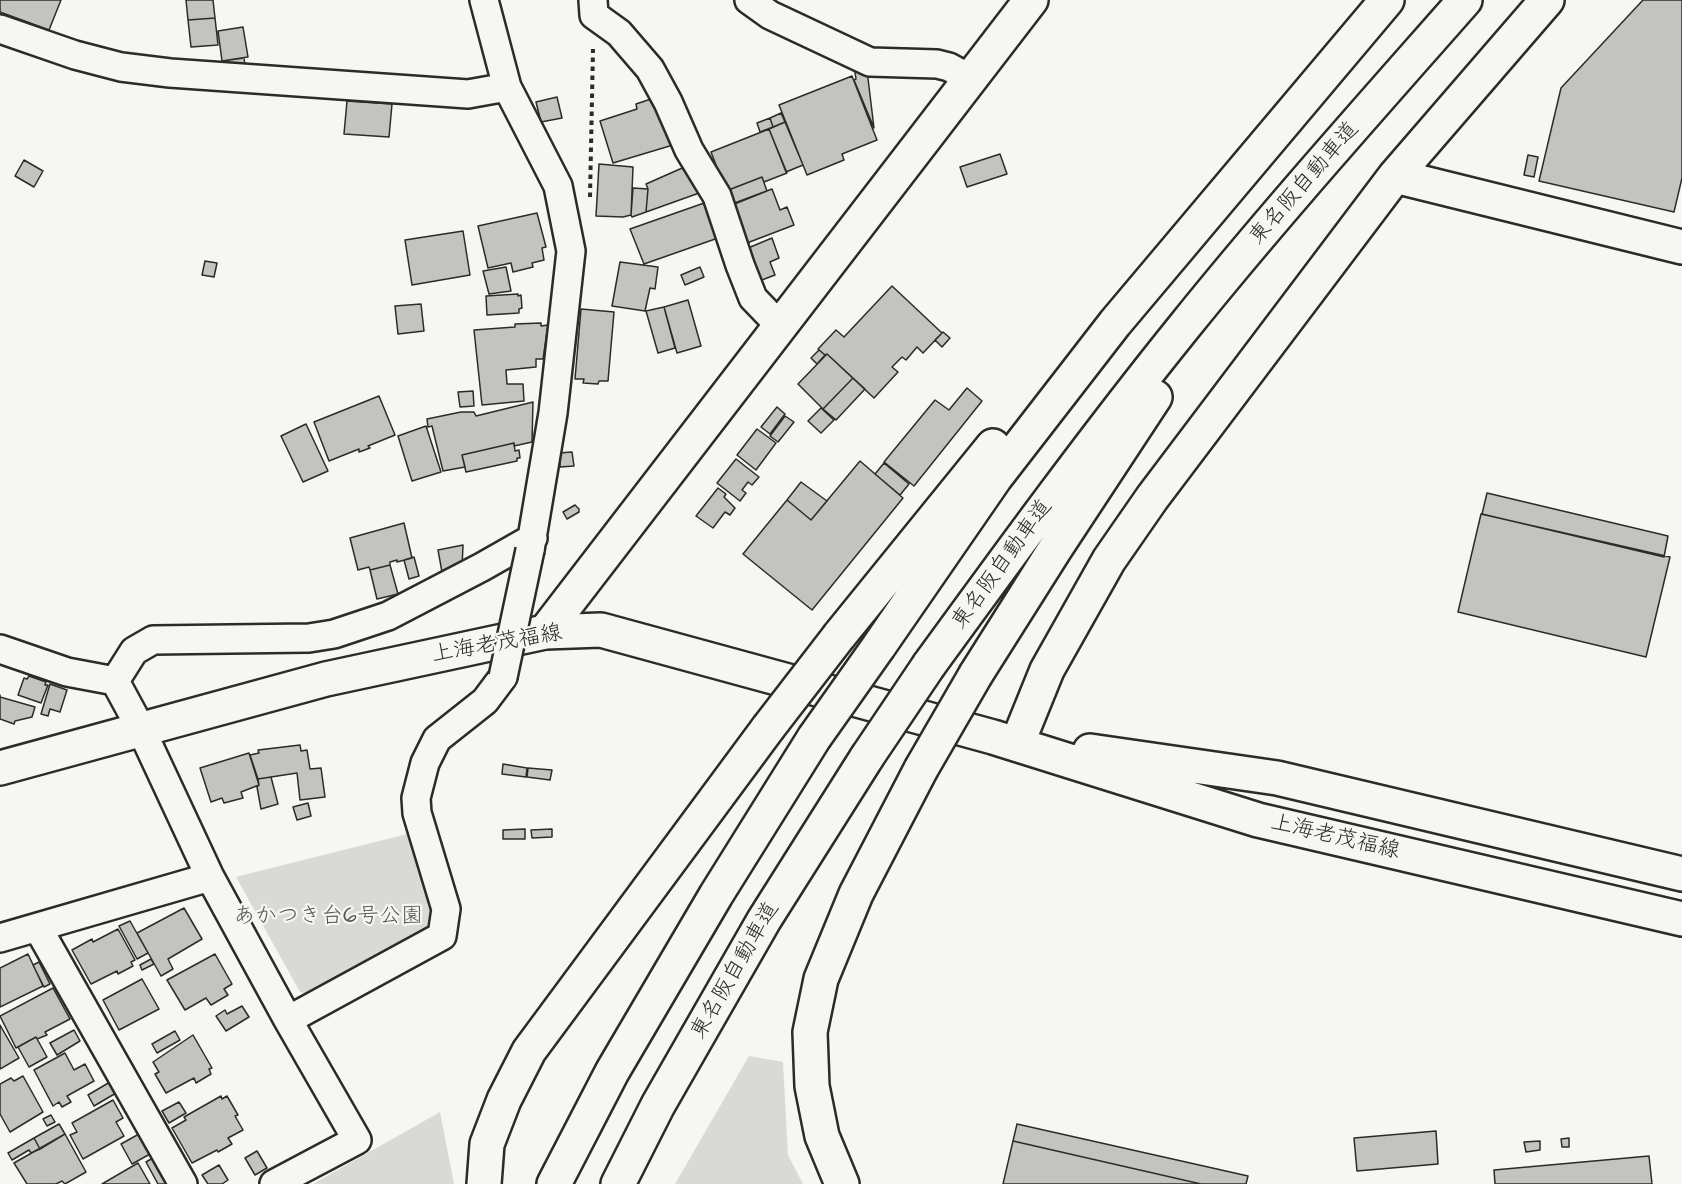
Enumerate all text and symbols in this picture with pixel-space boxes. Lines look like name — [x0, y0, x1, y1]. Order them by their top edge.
street label: 東名阪自動車道 — [1245, 117, 1365, 251]
street label: 東名阪自動車道 — [947, 495, 1059, 635]
street label: 上海老茂福線 — [430, 621, 564, 669]
street label: 上海老茂福線 — [1268, 810, 1402, 866]
street label: 東名阪自動車道 — [686, 898, 786, 1044]
park label: あかつき台6号公園 — [233, 904, 423, 930]

